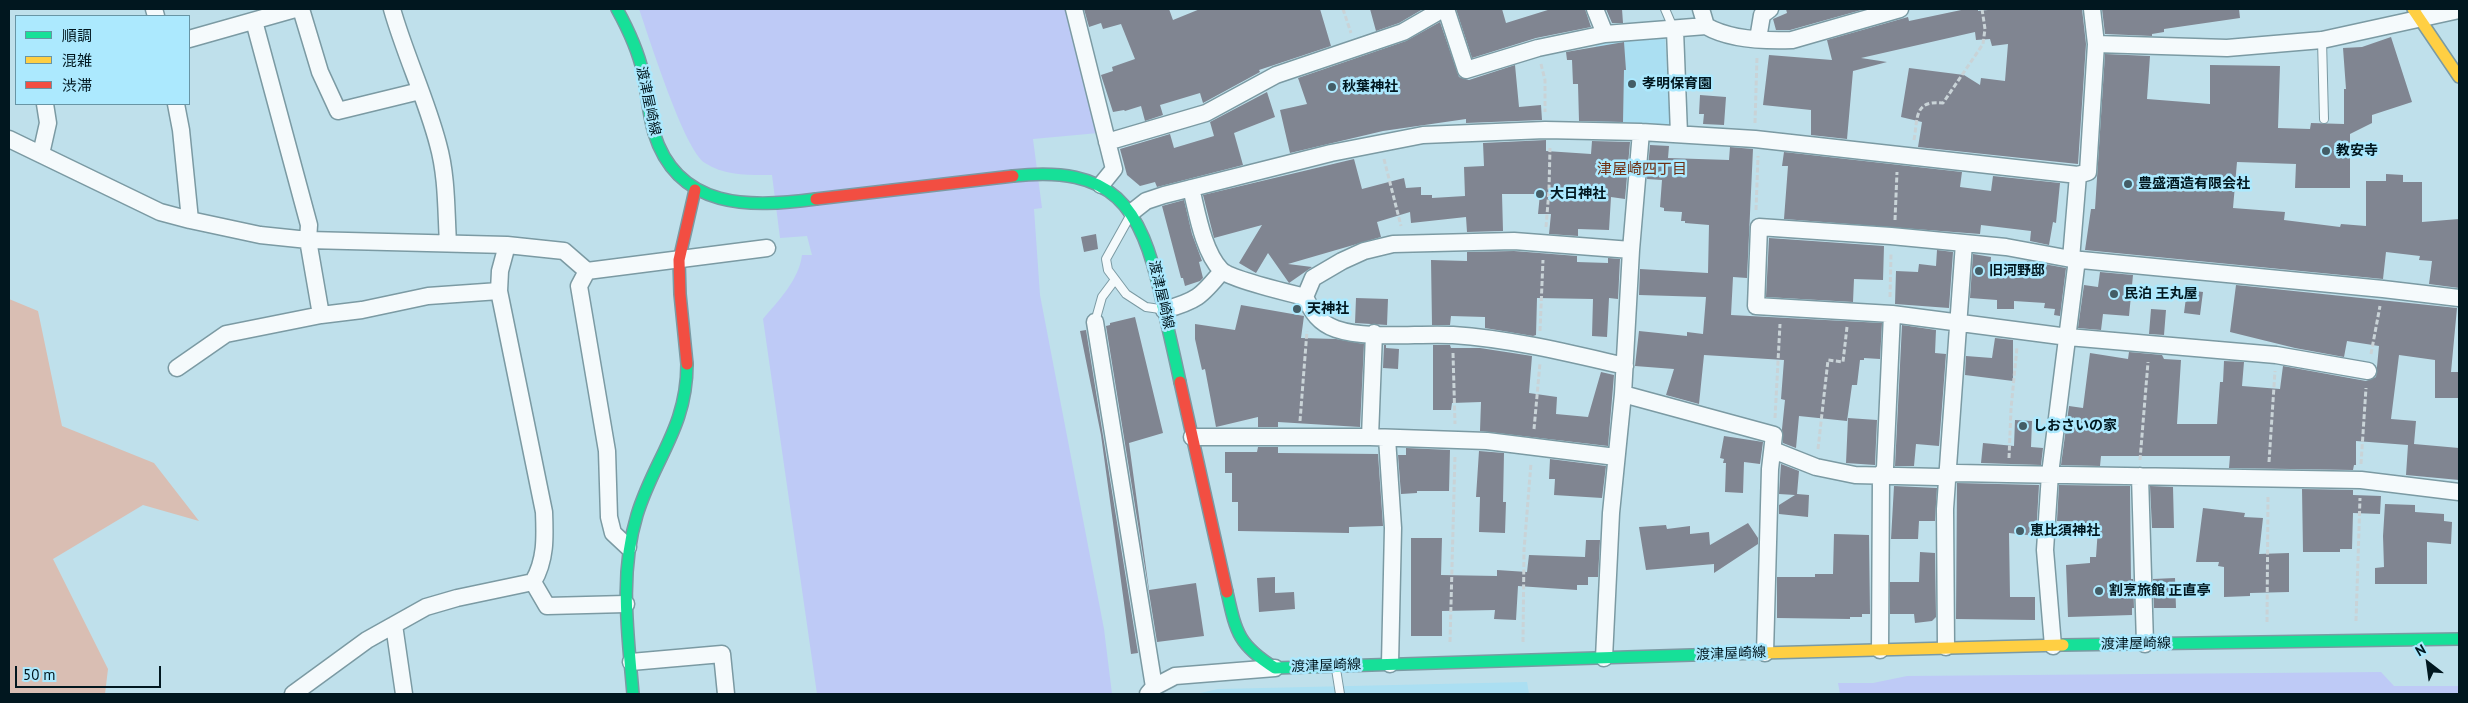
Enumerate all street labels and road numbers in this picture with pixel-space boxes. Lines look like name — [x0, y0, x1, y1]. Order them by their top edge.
street label: 渡津屋崎線 — [633, 65, 663, 137]
street label: 渡津屋崎線 — [1145, 259, 1177, 331]
street label: 渡津屋崎線 — [2101, 635, 2171, 653]
street label: 渡津屋崎線 — [1696, 644, 1766, 664]
street label: 渡津屋崎線 — [1291, 656, 1361, 676]

